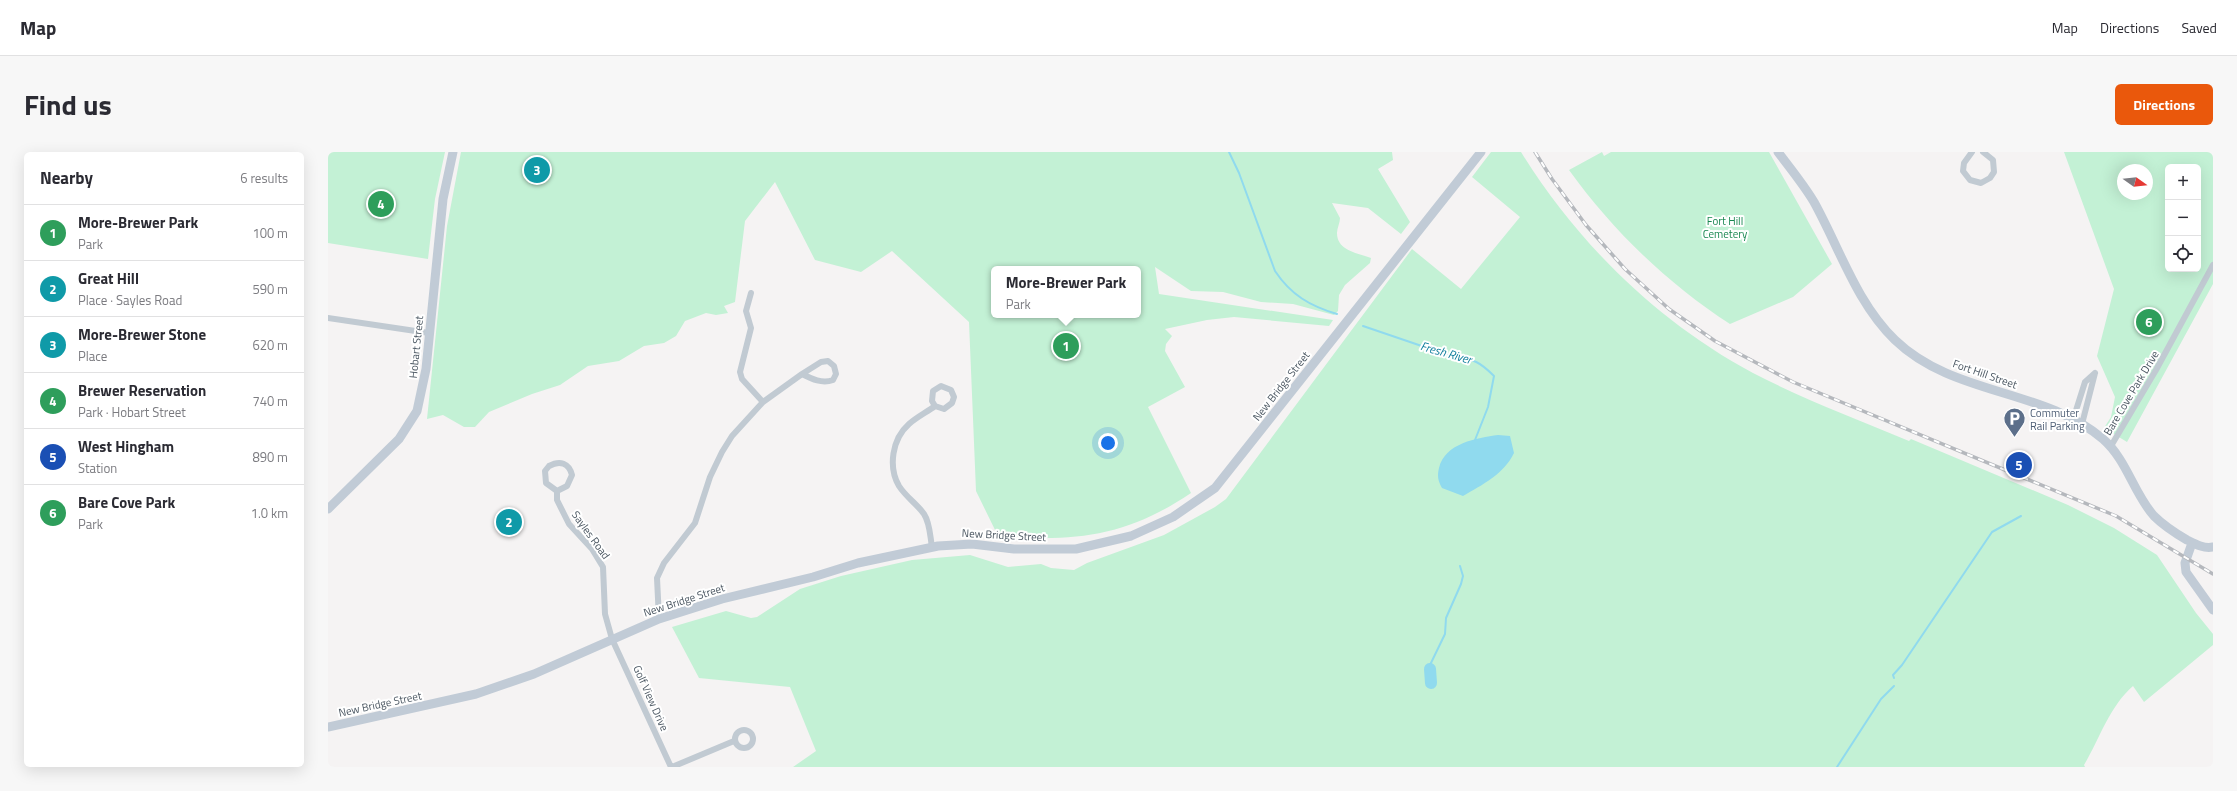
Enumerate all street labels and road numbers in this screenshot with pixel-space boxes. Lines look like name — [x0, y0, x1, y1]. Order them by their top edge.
street label: Hobart Street — [405, 315, 427, 379]
street label: Bare Cove Park Drive — [2099, 347, 2163, 438]
street label: New Bridge Street — [1249, 348, 1313, 424]
street label: Fort Hill Street — [1951, 355, 2019, 393]
street label: Sayles Road — [568, 508, 614, 563]
street label: New Bridge Street — [961, 525, 1047, 545]
street label: New Bridge Street — [641, 579, 727, 621]
street label: Golf View Drive — [629, 663, 673, 734]
street label: New Bridge Street — [337, 687, 423, 721]

